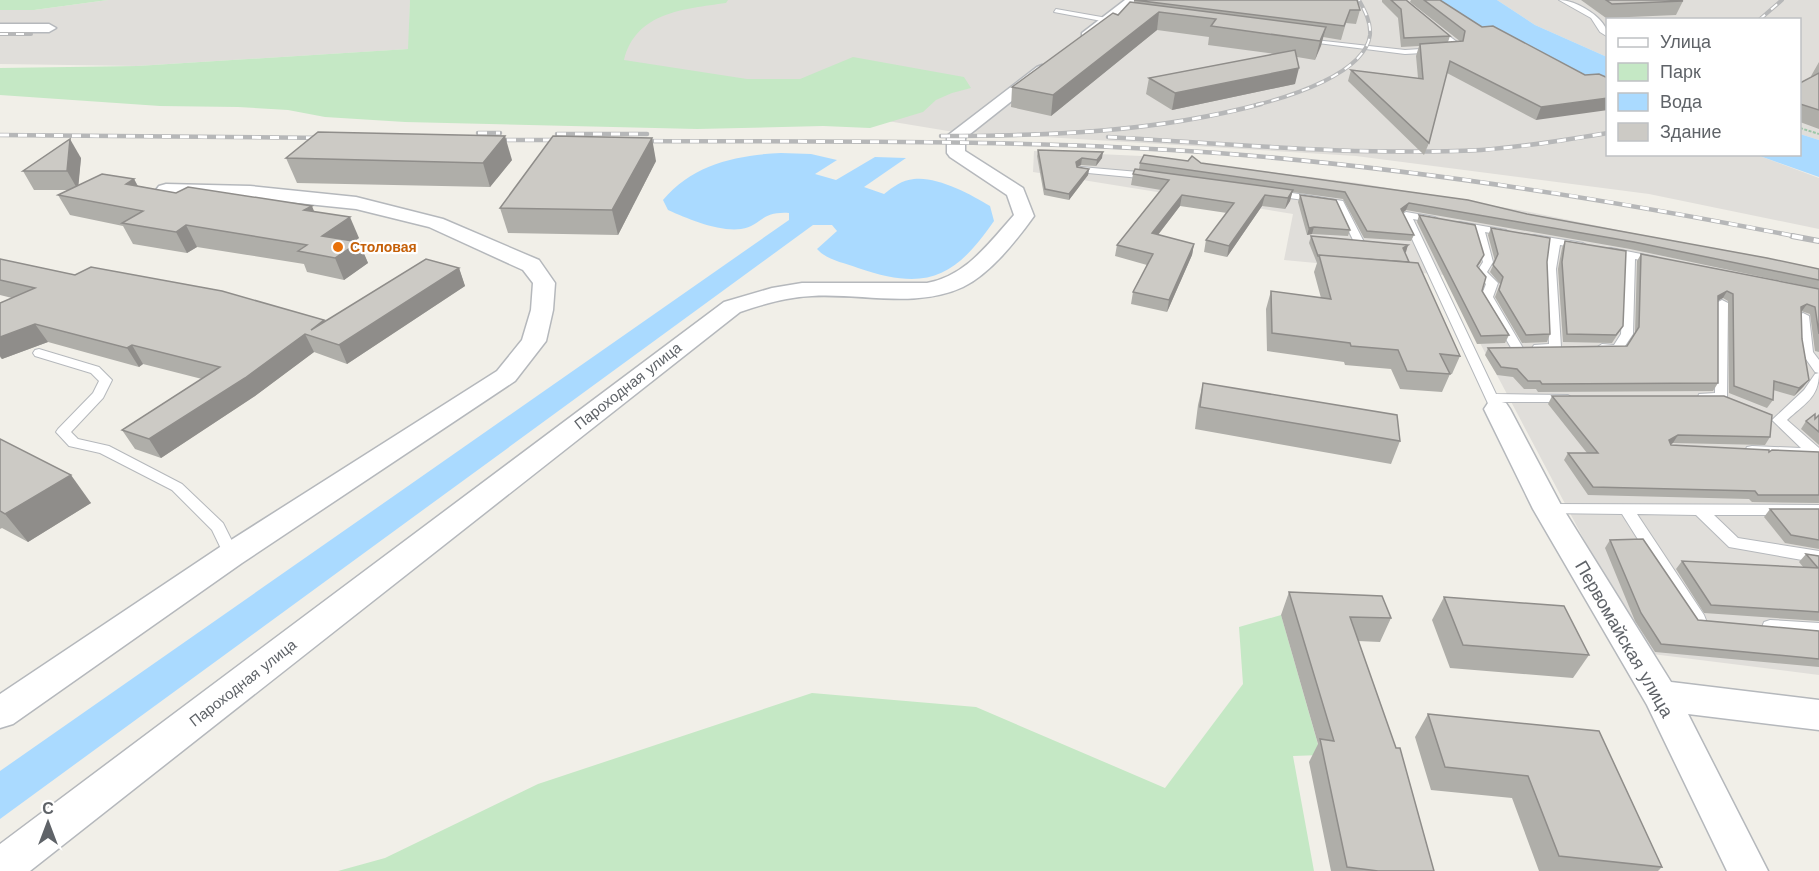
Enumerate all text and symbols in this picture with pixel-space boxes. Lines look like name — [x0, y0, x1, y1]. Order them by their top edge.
legend — [1606, 18, 1801, 156]
text: Улица — [1660, 31, 1712, 52]
text: Парк — [1660, 61, 1701, 82]
text: Вода — [1660, 91, 1703, 112]
text: Здание — [1660, 121, 1721, 142]
place label: Столовая — [350, 239, 417, 255]
marker: Столовая — [331, 240, 345, 254]
street label: Пароходная улица — [571, 338, 686, 433]
street label: Первомайская улица — [1571, 557, 1678, 722]
street label: Пароходная улица — [186, 635, 301, 730]
north arrow — [18, 793, 78, 853]
text: С — [42, 799, 54, 818]

